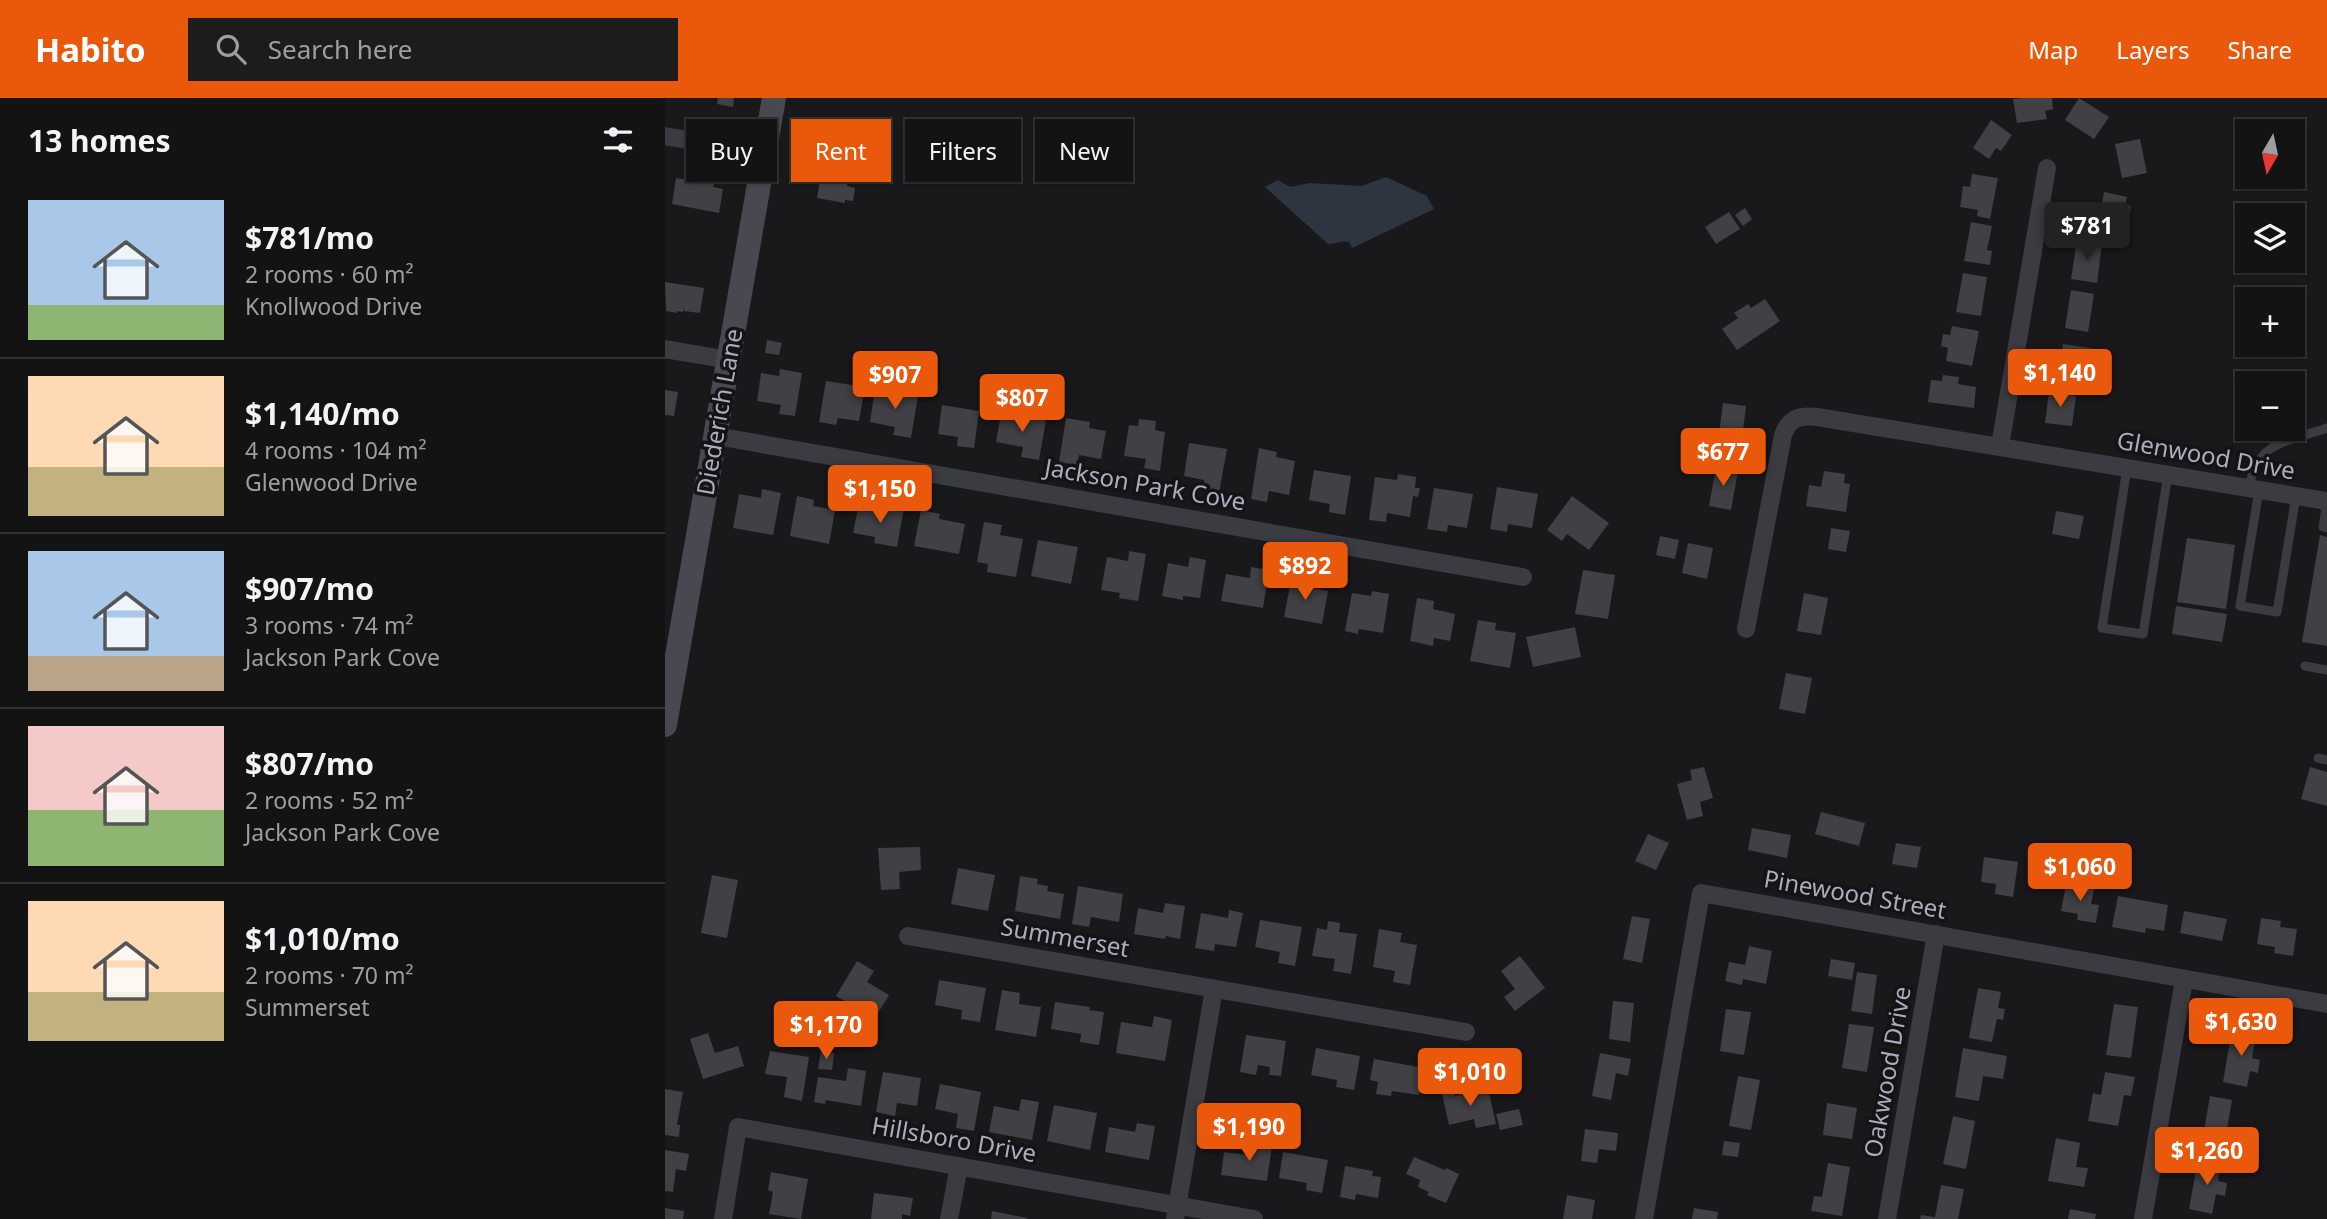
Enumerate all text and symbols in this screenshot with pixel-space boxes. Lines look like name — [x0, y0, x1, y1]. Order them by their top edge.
search box — [188, 18, 678, 81]
text: Habito — [35, 27, 146, 72]
icon: search — [212, 30, 250, 68]
text: Search here — [268, 31, 412, 67]
text: Map — [2028, 33, 2078, 66]
text: Layers — [2116, 33, 2190, 66]
text: Share — [2228, 33, 2292, 66]
chip: Buy — [686, 119, 777, 182]
chip: Rent — [791, 119, 891, 182]
chip: Filters — [905, 119, 1021, 182]
chip: New — [1035, 119, 1133, 182]
north arrow — [2235, 119, 2305, 189]
map controls — [2235, 119, 2305, 441]
text: 13 homes — [28, 120, 171, 161]
icon: filters — [599, 121, 637, 159]
pin: $781 — [2046, 202, 2128, 262]
button: layers — [2235, 203, 2305, 273]
text: $781 — [2061, 209, 2113, 241]
text: $781/mo — [245, 217, 374, 258]
icon: home — [84, 228, 168, 312]
text: 2 rooms · 60 m² — [245, 258, 414, 290]
button: + — [2235, 287, 2305, 357]
text: Knollwood Drive — [245, 290, 422, 322]
street label: Diederich Lane — [688, 326, 749, 498]
pin: $1,140 — [2003, 350, 2117, 409]
pin: $907 — [854, 352, 936, 411]
text: $1,140 — [2024, 356, 2096, 388]
text: $907 — [869, 358, 921, 390]
button: − — [2235, 371, 2305, 441]
pin: $807 — [981, 374, 1063, 434]
text: $807 — [996, 381, 1048, 413]
text: $1,140/mo — [245, 393, 400, 434]
icon: home — [84, 404, 168, 488]
street label: Glenwood Drive — [2115, 423, 2298, 486]
pin: $677 — [1682, 428, 1764, 488]
text: 4 rooms · 104 m² — [245, 434, 427, 466]
text: $677 — [1697, 435, 1749, 467]
street label: Jackson Park Cove — [1040, 449, 1248, 517]
text: Glenwood Drive — [245, 466, 418, 498]
pin: $1,150 — [823, 466, 937, 525]
text: $1,150 — [844, 472, 916, 504]
pin: $892 — [1264, 542, 1346, 602]
text: $892 — [1279, 549, 1331, 581]
text: $907/mo — [245, 568, 374, 609]
icon: home — [84, 579, 168, 663]
text: 3 rooms · 74 m² — [245, 609, 414, 641]
text: Jackson Park Cove — [245, 641, 440, 673]
text: $807/mo — [245, 743, 374, 784]
icon: home — [84, 754, 168, 838]
text: 2 rooms · 52 m² — [245, 784, 414, 816]
text: Jackson Park Cove — [245, 816, 440, 848]
pin: $1,060 — [2023, 844, 2137, 903]
text: $1,060 — [2044, 850, 2116, 882]
street label: Pinewood Street — [1762, 861, 1949, 926]
street label: Summerset — [998, 909, 1132, 964]
text: $1,010/mo — [245, 918, 400, 959]
icon: home — [84, 929, 168, 1013]
text: 2 rooms · 70 m² — [245, 959, 414, 991]
street label: Oakwood Drive — [1855, 984, 1918, 1160]
text: Summerset — [245, 991, 370, 1023]
pin: $1,630 — [2184, 998, 2298, 1058]
pin: $1,170 — [769, 1002, 883, 1061]
text: $1,630 — [2205, 1005, 2277, 1037]
text: $1,170 — [790, 1008, 862, 1040]
pin: $1,010 — [1413, 1048, 1527, 1108]
text: $1,010 — [1434, 1055, 1506, 1087]
pin: $1,190 — [1192, 1104, 1306, 1163]
street label: Hillsboro Drive — [869, 1108, 1039, 1169]
text: $1,190 — [1213, 1110, 1285, 1142]
pin: $1,260 — [2150, 1128, 2264, 1187]
text: $1,260 — [2171, 1134, 2243, 1166]

